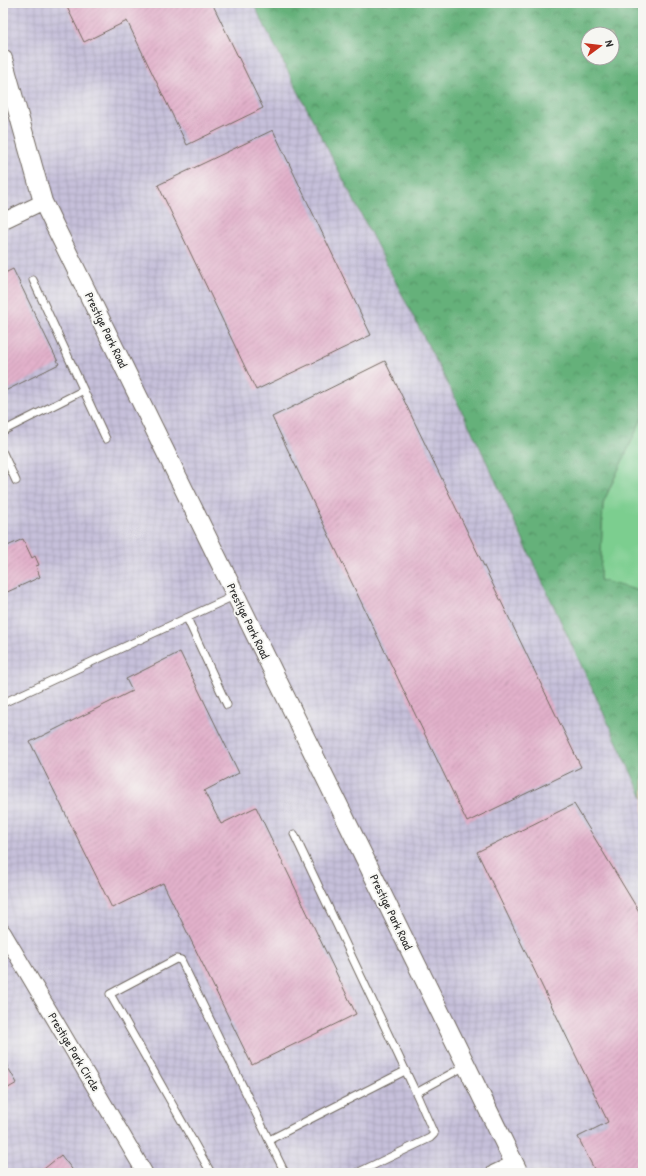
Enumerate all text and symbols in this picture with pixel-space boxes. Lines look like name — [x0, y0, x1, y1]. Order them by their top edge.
north arrow — [580, 26, 620, 66]
text: N — [602, 39, 617, 48]
street label: Prestige Park Road — [81, 289, 132, 371]
street label: Prestige Park Road — [223, 580, 274, 662]
street label: Prestige Park Road — [366, 871, 417, 953]
street label: Prestige Park Circle — [44, 1009, 105, 1094]

